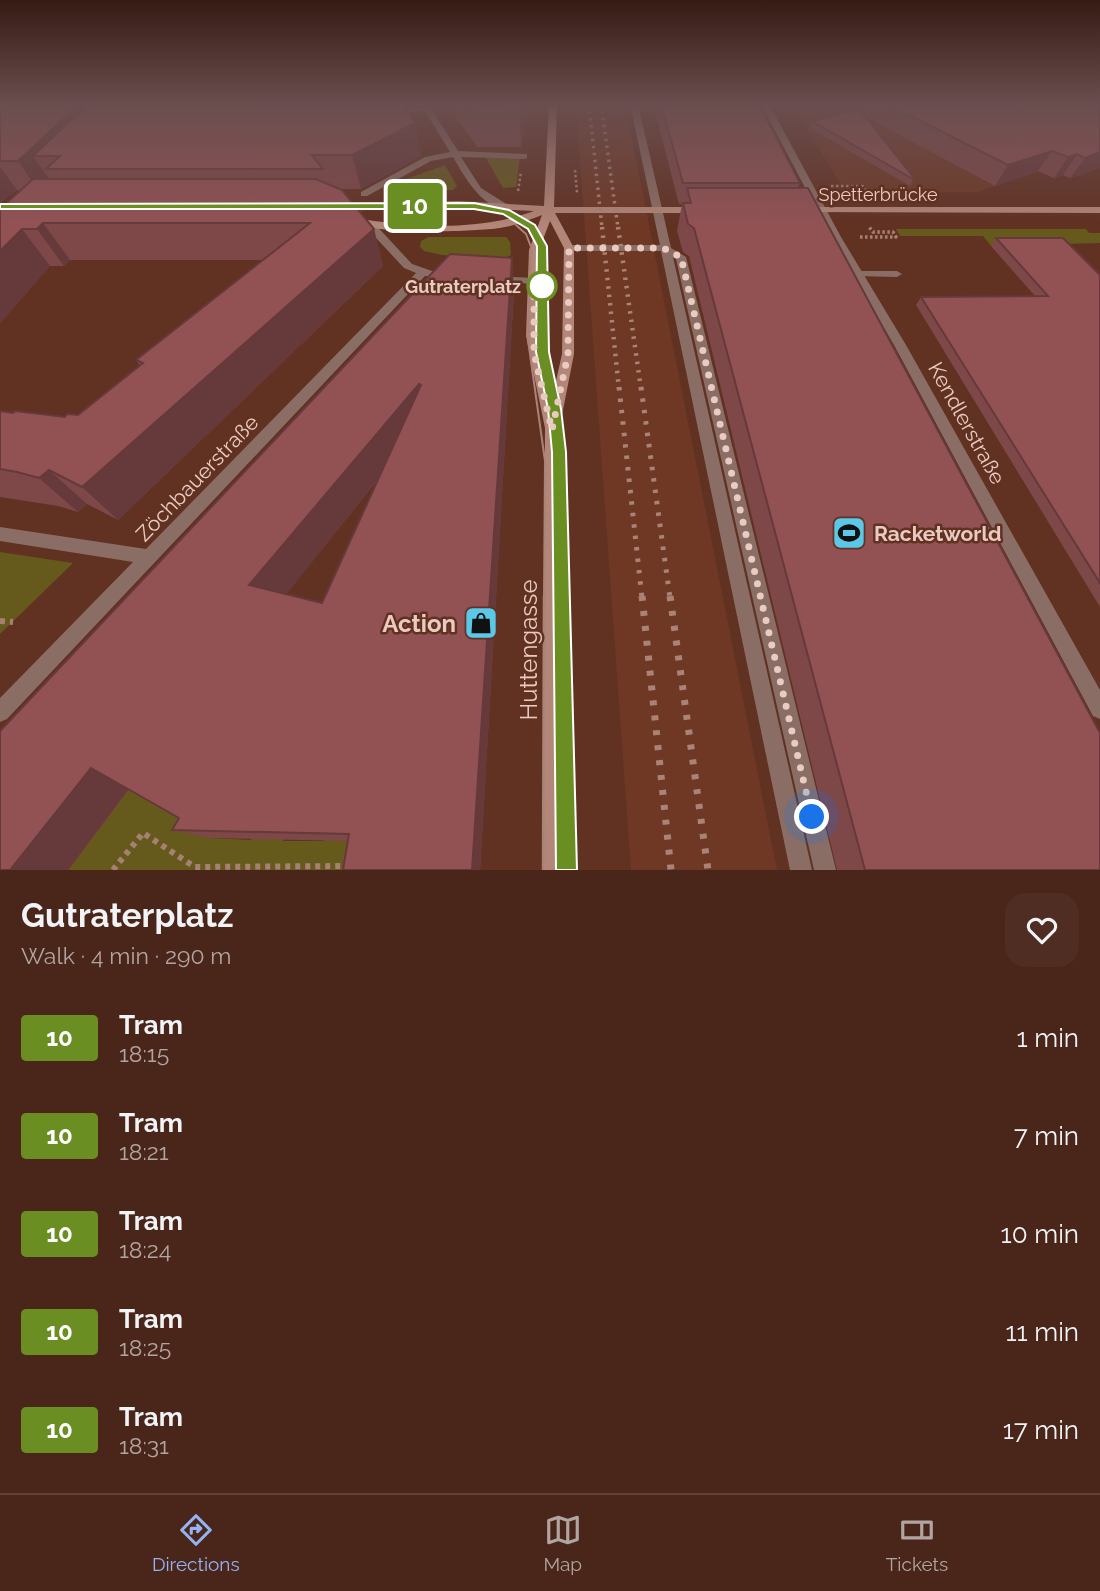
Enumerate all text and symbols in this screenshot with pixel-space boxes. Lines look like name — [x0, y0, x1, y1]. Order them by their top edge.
line badge: 10 — [384, 183, 446, 229]
street label: Spetterbrücke — [819, 184, 938, 205]
text: 10 — [402, 191, 428, 220]
marker: Gutraterplatz — [527, 271, 557, 301]
place label: Gutraterplatz — [405, 276, 521, 297]
street label: Kendlerstraße — [923, 358, 1011, 488]
street label: Zöchbauerstraße — [130, 410, 264, 546]
sports icon: Racketworld — [830, 514, 868, 552]
place label: Racketworld — [874, 521, 1002, 546]
street label: Huttengasse — [514, 579, 543, 721]
shop icon: Action — [462, 604, 500, 642]
place label: Action — [382, 609, 456, 638]
your location — [794, 799, 829, 834]
button: heart — [1005, 893, 1079, 967]
text: Gutraterplatz — [21, 896, 234, 935]
text: Walk · 4 min · 290 m — [21, 942, 232, 969]
text: Tram — [119, 1010, 183, 1040]
text: 10 — [46, 1023, 73, 1052]
text: 1 min — [1017, 1023, 1079, 1053]
text: 18:15 — [119, 1040, 169, 1067]
text: Tram — [119, 1108, 183, 1138]
text: 10 — [46, 1121, 73, 1150]
text: 7 min — [1014, 1121, 1079, 1151]
text: 18:21 — [119, 1138, 169, 1165]
text: Tram — [119, 1206, 183, 1236]
text: 10 — [46, 1219, 73, 1248]
text: 10 min — [1001, 1219, 1079, 1249]
text: 18:24 — [119, 1236, 171, 1263]
text: Tram — [119, 1304, 183, 1334]
text: 10 — [46, 1317, 73, 1346]
text: 11 min — [1005, 1317, 1079, 1347]
text: 18:25 — [119, 1334, 171, 1361]
text: Tram — [119, 1402, 183, 1432]
text: 10 — [46, 1415, 73, 1444]
text: 17 min — [1003, 1415, 1079, 1445]
text: 18:31 — [119, 1432, 169, 1459]
tab: Directions — [152, 1511, 240, 1575]
tab: Map — [543, 1511, 582, 1575]
tab: Tickets — [886, 1511, 948, 1575]

